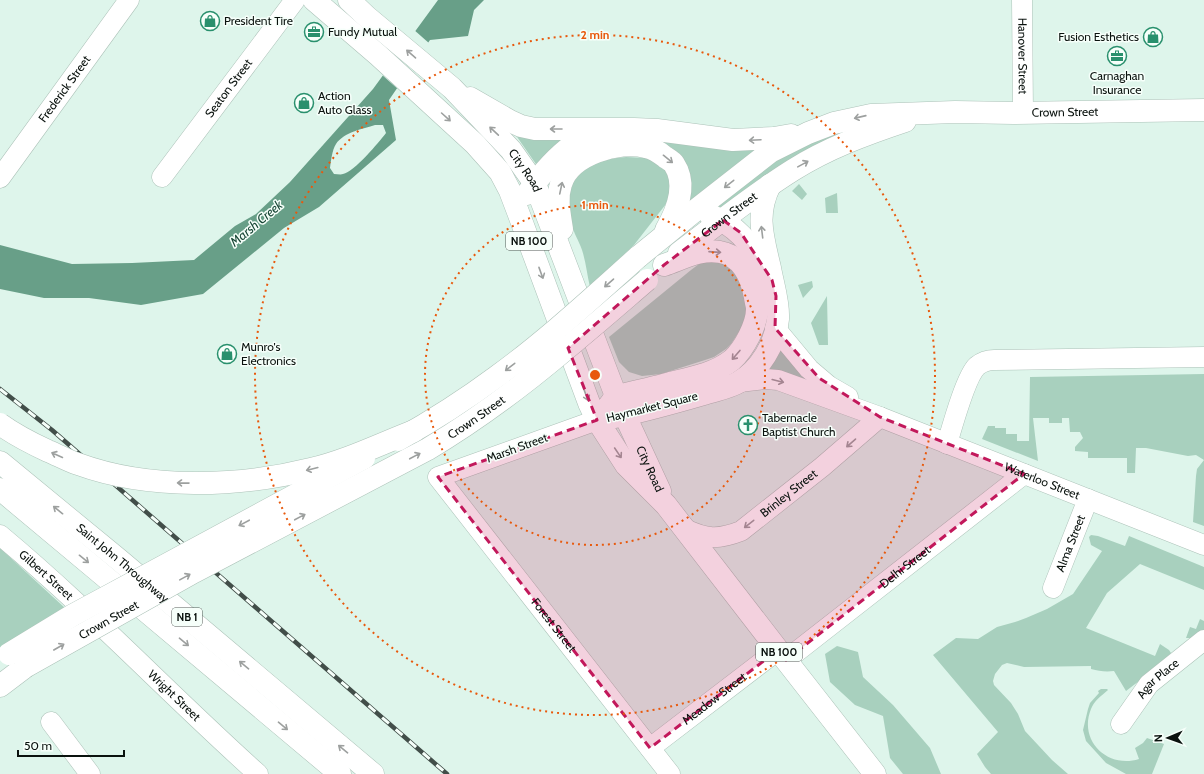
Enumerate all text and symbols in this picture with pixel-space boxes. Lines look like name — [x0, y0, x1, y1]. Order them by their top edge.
shop icon: President Tire — [199, 10, 221, 32]
place label: President Tire — [224, 13, 293, 28]
street label: Hanover Street — [1015, 18, 1031, 94]
office icon: Fundy Mutual — [303, 21, 325, 43]
place label: Fundy Mutual — [328, 24, 397, 39]
shop icon: Fusion Esthetics — [1142, 26, 1164, 48]
text: 2 min — [581, 27, 609, 42]
place label: Fusion Esthetics — [1058, 29, 1139, 44]
office icon: Carnaghan Insurance — [1106, 45, 1128, 67]
one-way arrow — [407, 50, 417, 59]
street label: Frederick Street — [35, 52, 93, 125]
street label: Seaton Street — [201, 56, 255, 120]
place label: Carnaghan Insurance — [1090, 68, 1144, 97]
place label: Action Auto Glass — [318, 88, 371, 117]
shop icon: Action Auto Glass — [293, 92, 315, 114]
street label: Crown Street — [1032, 104, 1098, 120]
one-way arrow — [440, 112, 450, 121]
one-way arrow — [854, 114, 867, 122]
one-way arrow — [550, 125, 563, 133]
one-way arrow — [489, 126, 499, 136]
one-way arrow — [749, 136, 762, 143]
street label: City Road — [505, 146, 545, 194]
one-way arrow — [663, 155, 674, 164]
one-way arrow — [797, 160, 809, 168]
one-way arrow — [723, 180, 734, 188]
one-way arrow — [557, 182, 565, 195]
street label: Crown Street — [698, 189, 760, 241]
water label: Marsh Creek — [226, 196, 286, 250]
text: 1 min — [581, 197, 609, 212]
one-way arrow — [758, 226, 766, 239]
road number: NB 100 — [506, 232, 552, 250]
one-way arrow — [708, 248, 721, 255]
one-way arrow — [537, 266, 545, 278]
one-way arrow — [604, 278, 614, 287]
place label: Munro's Electronics — [241, 339, 296, 368]
shop icon: Munro's Electronics — [216, 343, 238, 365]
one-way arrow — [731, 349, 740, 360]
one-way arrow — [504, 362, 515, 371]
centre of rings — [588, 368, 602, 382]
one-way arrow — [771, 377, 784, 385]
one-way arrow — [582, 388, 590, 400]
street label: Haymarket Square — [605, 388, 699, 425]
street label: Crown Street — [445, 392, 508, 442]
place label: Tabernacle Baptist Church — [762, 410, 836, 439]
church icon: Tabernacle Baptist Church — [737, 414, 759, 436]
street label: Marsh Street — [484, 429, 550, 466]
one-way arrow — [845, 438, 856, 447]
street label: City Road — [633, 443, 667, 494]
one-way arrow — [614, 447, 622, 458]
one-way arrow — [51, 451, 63, 458]
one-way arrow — [409, 452, 421, 459]
street label: Waterloo Street — [1002, 459, 1082, 502]
one-way arrow — [305, 466, 318, 473]
street label: Brinley Street — [757, 466, 820, 520]
one-way arrow — [177, 479, 190, 487]
one-way arrow — [53, 505, 63, 514]
one-way arrow — [294, 512, 306, 520]
street label: Alma Street — [1052, 512, 1088, 574]
street label: Saint John Throughway — [73, 520, 172, 606]
one-way arrow — [238, 520, 250, 528]
one-way arrow — [744, 520, 755, 528]
street label: Delhi Street — [876, 542, 933, 591]
street label: Gilbert Street — [16, 547, 77, 603]
one-way arrow — [79, 554, 90, 563]
one-way arrow — [179, 573, 191, 581]
street label: Forest Street — [528, 595, 580, 655]
street label: Crown Street — [76, 597, 141, 642]
road number: NB 1 — [172, 608, 202, 626]
one-way arrow — [178, 638, 189, 647]
one-way arrow — [53, 643, 65, 651]
road number: NB 100 — [756, 643, 802, 661]
street label: Agar Place — [1133, 655, 1182, 701]
one-way arrow — [238, 660, 249, 669]
street label: Wright Street — [145, 667, 204, 724]
street label: Meadow Street — [679, 669, 749, 728]
north arrow — [1148, 718, 1188, 758]
one-way arrow — [278, 721, 289, 730]
scale bar — [18, 732, 124, 758]
text: N — [1151, 734, 1165, 742]
text: 50 m — [24, 738, 52, 753]
one-way arrow — [338, 744, 348, 753]

